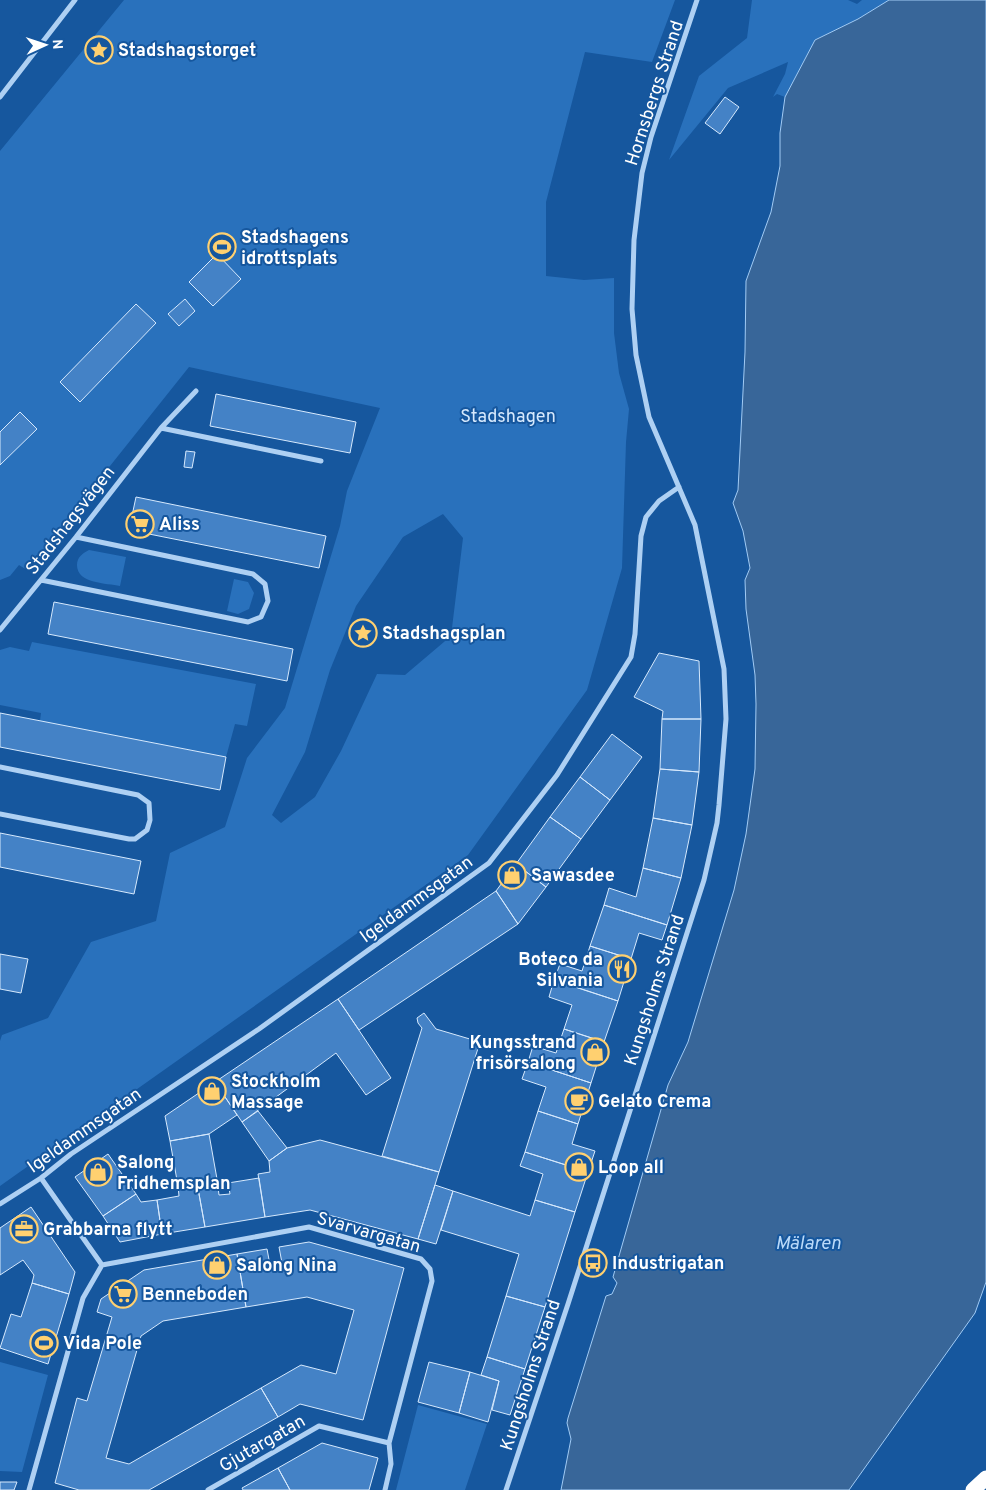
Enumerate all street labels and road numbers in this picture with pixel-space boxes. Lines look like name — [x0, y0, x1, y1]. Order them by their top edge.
street label: Hornsbergs Strand — [621, 18, 690, 169]
street label: Stadshagsvägen — [21, 462, 121, 580]
street label: Igeldammsgatan — [356, 851, 478, 949]
street label: Kungsholms Strand — [620, 912, 691, 1069]
street label: Igeldammsgatan — [23, 1083, 146, 1179]
street label: Svarvargatan — [314, 1208, 423, 1259]
street label: Kungsholms Strand — [496, 1297, 567, 1454]
street label: Gjutargatan — [215, 1410, 310, 1478]

